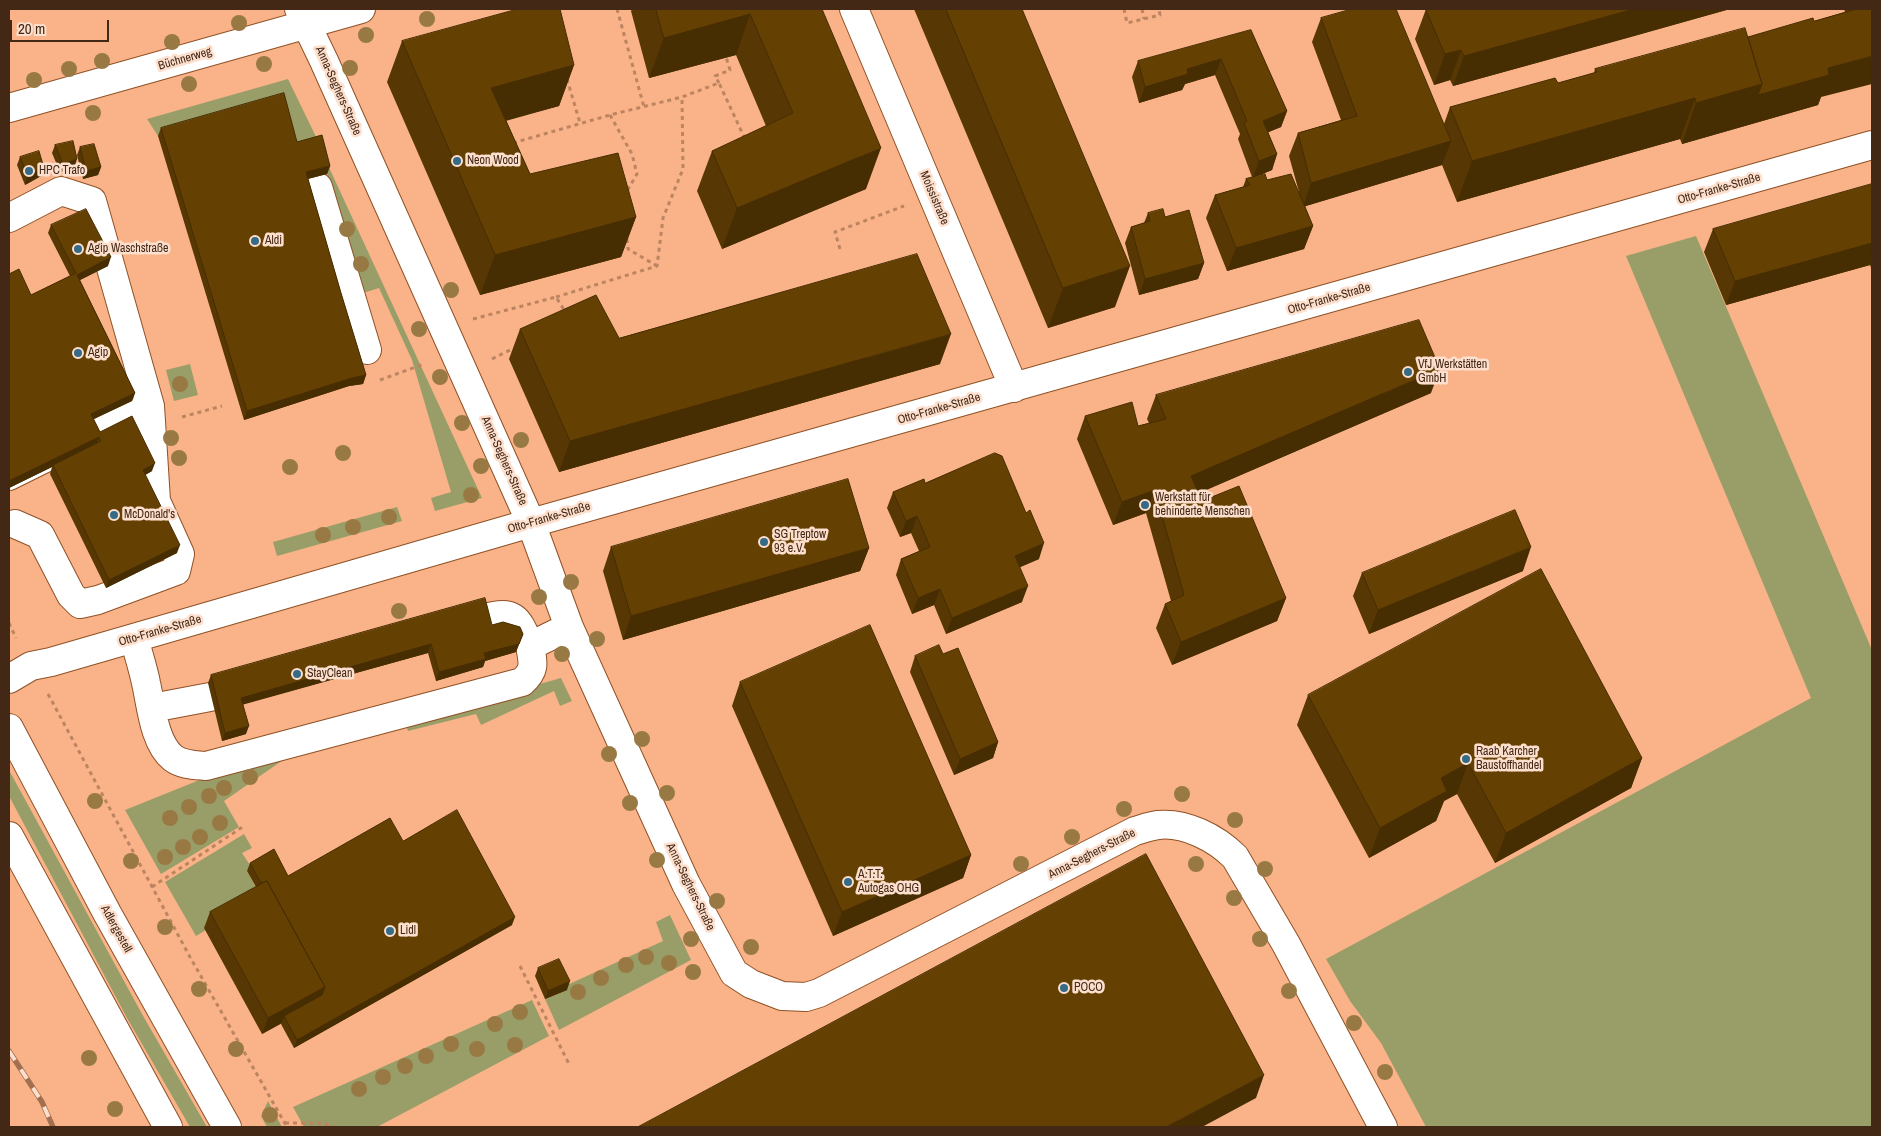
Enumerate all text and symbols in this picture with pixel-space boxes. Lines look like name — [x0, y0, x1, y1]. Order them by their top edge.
scale bar — [12, 10, 111, 42]
text: 20 m — [18, 18, 45, 39]
street label: Anna-Seghers-Straße — [312, 44, 364, 138]
street label: Büchnerweg — [157, 45, 213, 73]
place label: Neon Wood — [467, 154, 519, 168]
marker: Neon Wood — [451, 155, 463, 167]
place label: HPC Trafo — [39, 164, 85, 178]
marker: HPC Trafo — [23, 165, 35, 177]
street label: Moissistraße — [916, 169, 952, 227]
street label: Otto-Franke-Straße — [1676, 170, 1762, 208]
place label: Aldi — [265, 234, 282, 248]
marker: Aldi — [249, 235, 261, 247]
place label: Agip Waschstraße — [88, 242, 169, 256]
marker: Agip Waschstraße — [72, 243, 84, 255]
street label: Otto-Franke-Straße — [1286, 280, 1372, 318]
place label: Agip — [88, 346, 108, 360]
marker: Agip — [72, 347, 84, 359]
place label: VfJ Werkstätten GmbH — [1418, 358, 1487, 386]
marker: VfJ Werkstätten GmbH — [1402, 366, 1414, 378]
street label: Otto-Franke-Straße — [896, 390, 982, 428]
street label: Anna-Seghers-Straße — [478, 414, 530, 508]
place label: Werkstatt für behinderte Menschen — [1155, 491, 1250, 519]
street label: Otto-Franke-Straße — [506, 499, 592, 537]
marker: Werkstatt für behinderte Menschen — [1139, 499, 1151, 511]
place label: McDonald's — [124, 508, 175, 522]
marker: McDonald's — [108, 509, 120, 521]
place label: SG Treptow 93 e.V. — [774, 528, 826, 556]
marker: SG Treptow 93 e.V. — [758, 536, 770, 548]
street label: Otto-Franke-Straße — [117, 612, 203, 650]
place label: StayClean — [307, 667, 352, 681]
marker: StayClean — [291, 668, 303, 680]
place label: Raab Karcher Baustoffhandel — [1476, 745, 1541, 773]
marker: Raab Karcher Baustoffhandel — [1460, 753, 1472, 765]
street label: Anna-Seghers-Straße — [1046, 826, 1138, 882]
street label: Anna-Seghers-Straße — [663, 841, 717, 933]
place label: A.T.T. Autogas OHG — [858, 868, 919, 896]
marker: A.T.T. Autogas OHG — [842, 876, 854, 888]
street label: Adlergestell — [97, 903, 135, 955]
place label: Lidl — [400, 924, 416, 938]
marker: Lidl — [384, 925, 396, 937]
place label: POCO — [1074, 981, 1103, 995]
marker: POCO — [1058, 982, 1070, 994]

